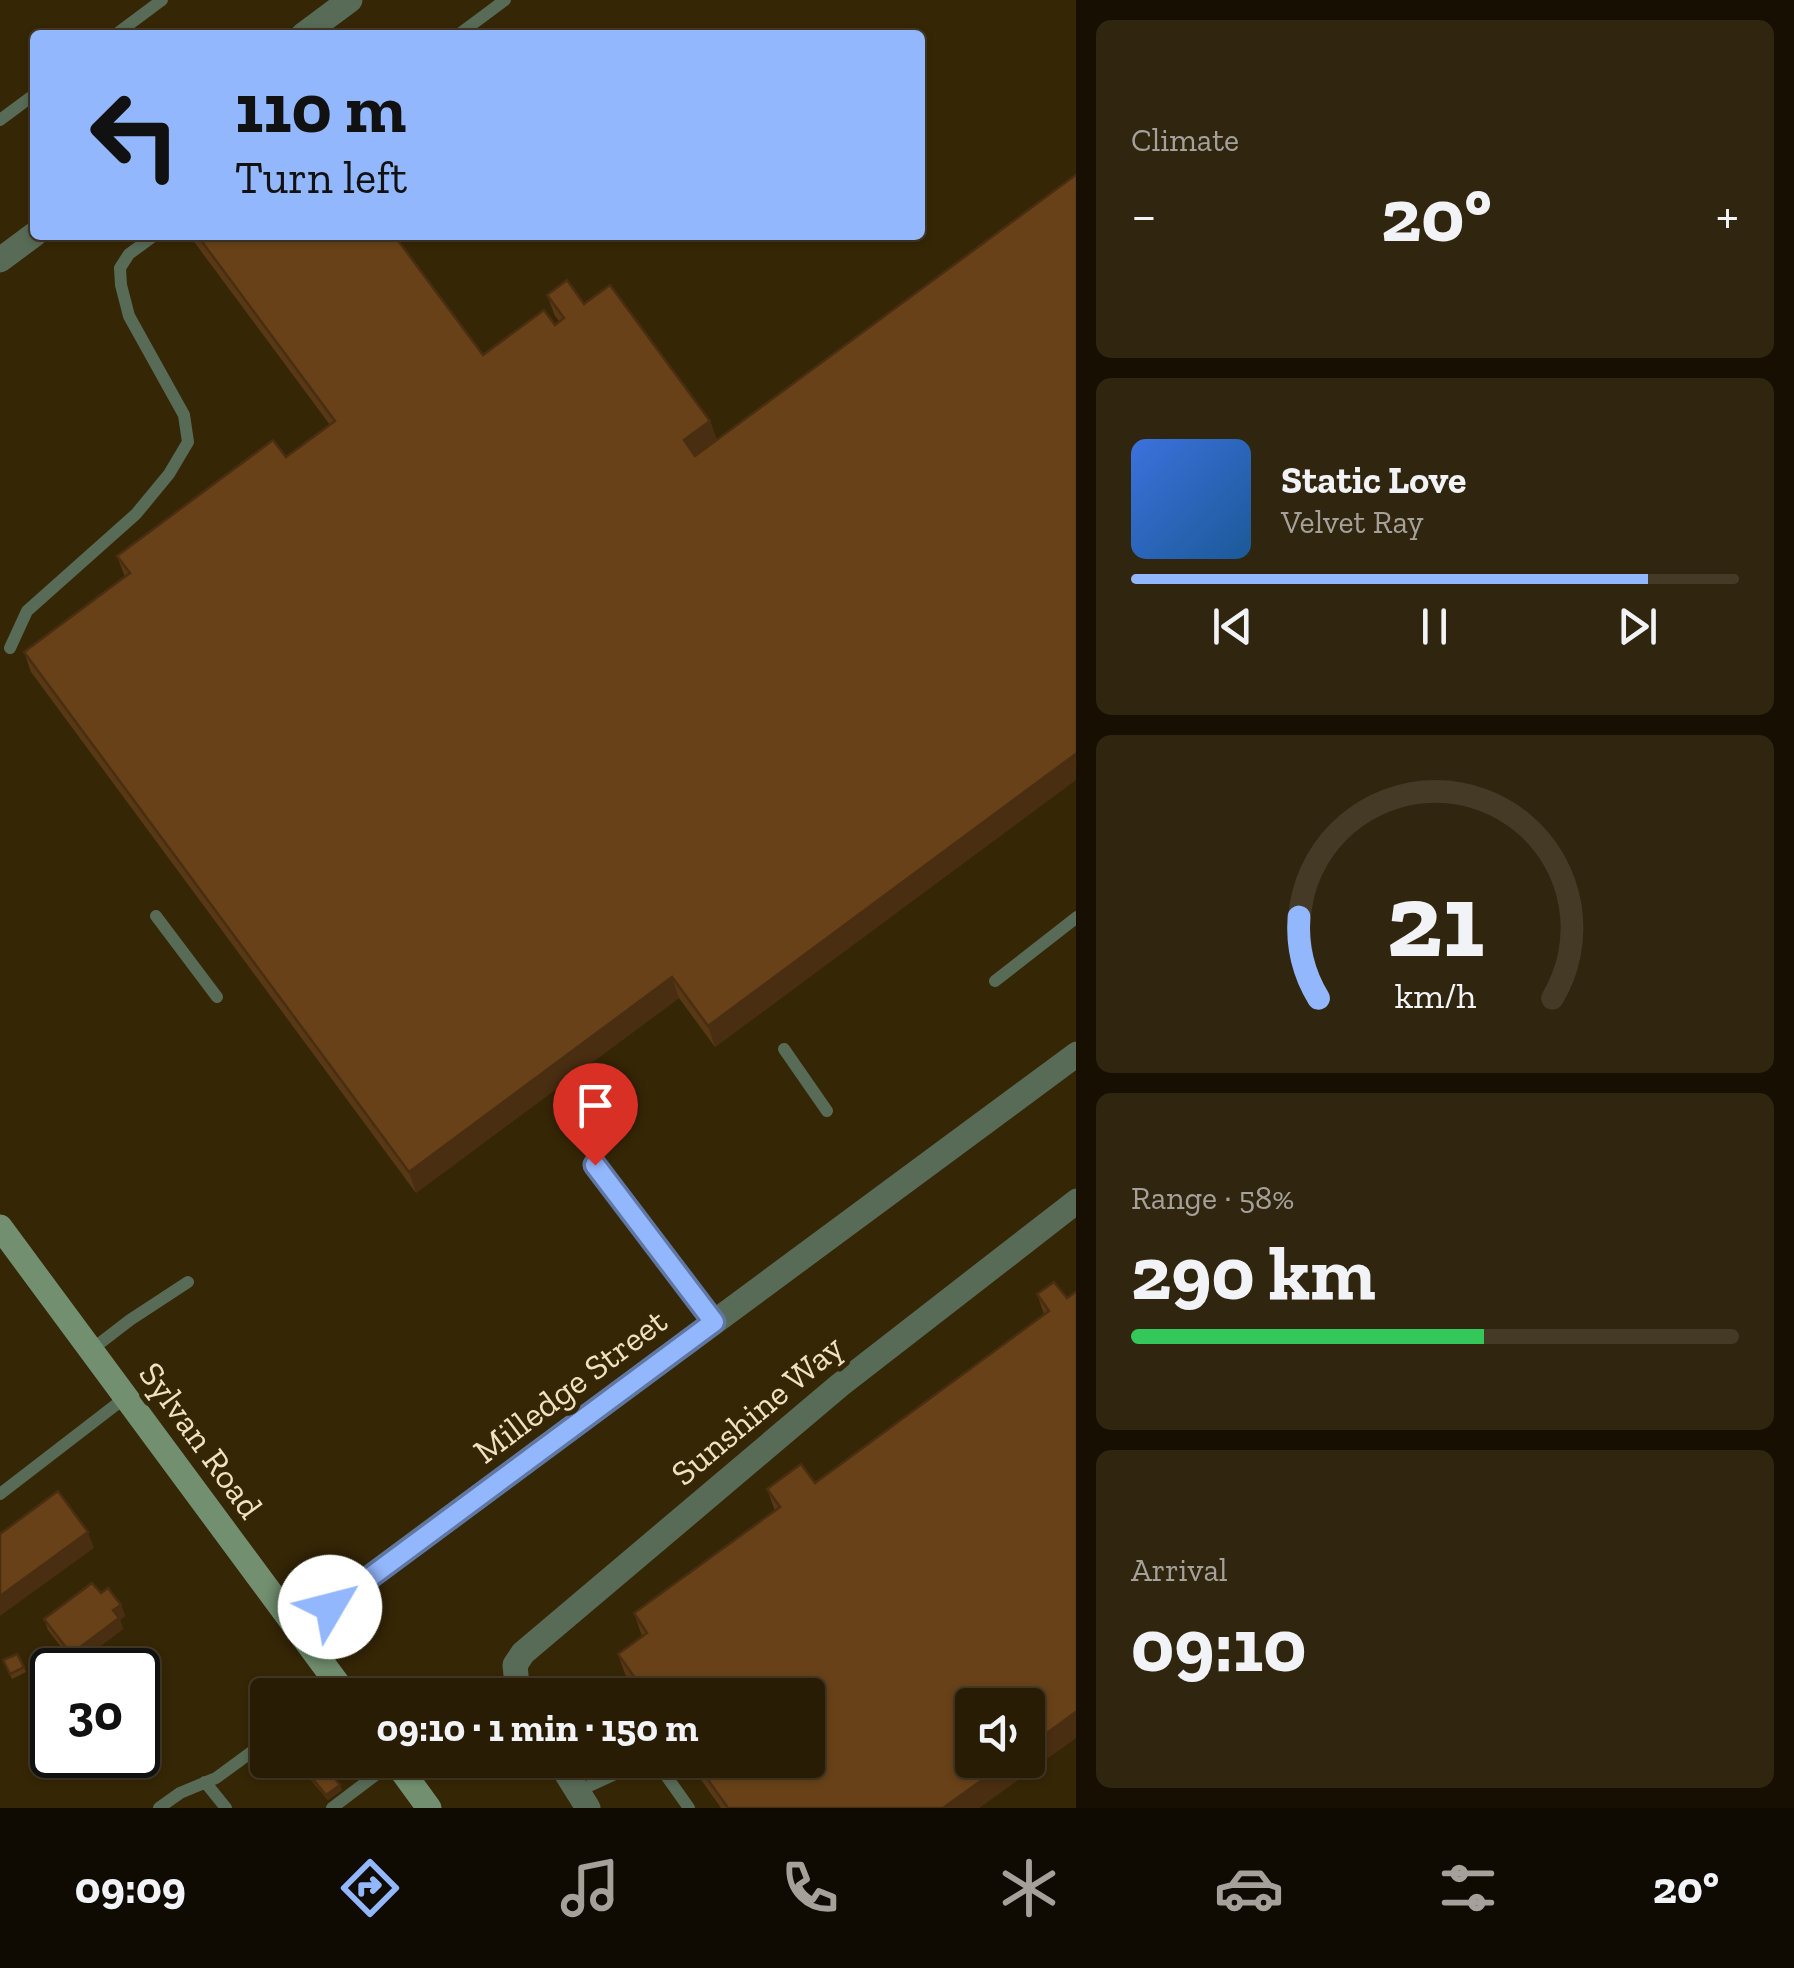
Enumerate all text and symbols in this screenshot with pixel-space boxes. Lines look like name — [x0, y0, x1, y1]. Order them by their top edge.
text: 110 m — [235, 66, 406, 150]
icon: left — [70, 70, 200, 200]
text: Climate — [1131, 121, 1239, 159]
text: Turn left — [235, 151, 407, 205]
text: 20° — [1381, 170, 1492, 260]
text: − — [1131, 182, 1157, 248]
text: + — [1716, 182, 1739, 248]
text: Static Love — [1281, 457, 1466, 503]
text: Velvet Ray — [1281, 503, 1424, 541]
icon: previous — [1205, 599, 1260, 654]
icon: pause — [1407, 599, 1462, 654]
icon: next — [1610, 599, 1665, 654]
text: 21 — [1386, 858, 1484, 983]
text: km/h — [1394, 974, 1476, 1017]
pin — [553, 1063, 638, 1166]
icon: arrive — [568, 1078, 623, 1133]
text: Range · 58% — [1131, 1179, 1294, 1217]
text: 290 km — [1131, 1228, 1376, 1318]
street label: Milledge Street — [465, 1300, 675, 1472]
street label: Sunshine Way — [662, 1326, 852, 1494]
street label: Sylvan Road — [130, 1354, 272, 1526]
text: Arrival — [1131, 1551, 1227, 1589]
position arrow — [278, 1555, 382, 1659]
text: 09:10 — [1131, 1600, 1306, 1690]
speed limit sign: 30 — [30, 1648, 160, 1778]
map controls — [955, 1688, 1045, 1778]
button: sound — [955, 1688, 1045, 1778]
text: 09:10 · 1 min · 150 m — [377, 1705, 698, 1751]
icon: directions — [335, 1853, 405, 1923]
icon: music — [555, 1853, 625, 1923]
icon: phone — [775, 1853, 845, 1923]
icon: climate — [994, 1853, 1064, 1923]
icon: car — [1214, 1853, 1284, 1923]
icon: filters — [1433, 1853, 1503, 1923]
text: 09:09 — [75, 1861, 186, 1915]
text: 20° — [1653, 1861, 1719, 1915]

